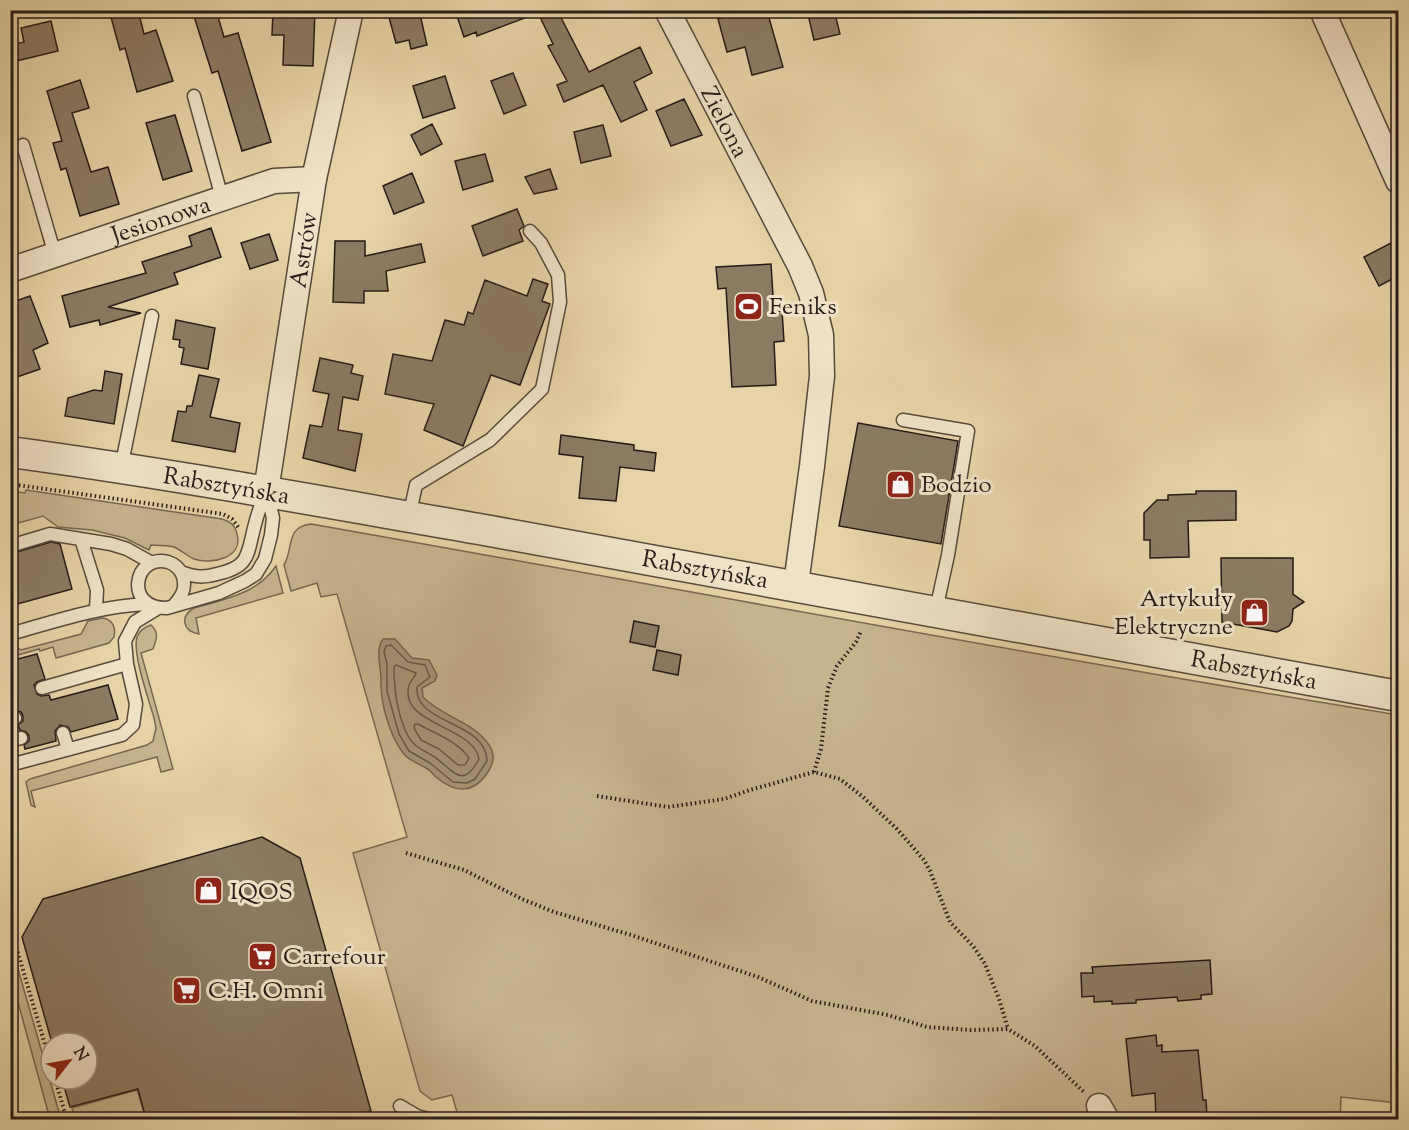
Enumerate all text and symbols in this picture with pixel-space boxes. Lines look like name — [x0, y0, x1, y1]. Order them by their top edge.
street label: Zielona — [691, 81, 756, 164]
street label: Jesionowa — [105, 189, 215, 254]
street label: Astrów — [282, 210, 328, 291]
sports icon: Feniks — [732, 290, 764, 322]
place label: Feniks — [769, 291, 837, 325]
street label: Rabsztyńska — [160, 460, 292, 515]
shop icon: Bodzio — [884, 468, 916, 500]
place label: Bodzio — [921, 469, 992, 503]
street label: Rabsztyńska — [639, 543, 771, 599]
place label: Artykuły Elektryczne — [1114, 583, 1233, 645]
shop icon: Artykuły Elektryczne — [1238, 596, 1270, 628]
street label: Rabsztyńska — [1188, 643, 1320, 700]
shop icon: IQOS — [193, 875, 225, 907]
place label: IQOS — [230, 876, 293, 910]
supermarket icon: Carrefour — [246, 940, 278, 972]
place label: Carrefour — [283, 941, 386, 975]
supermarket icon: C.H. Omni — [171, 974, 203, 1006]
place label: C.H. Omni — [208, 975, 324, 1009]
north arrow — [39, 1031, 99, 1091]
text: N — [67, 1043, 93, 1066]

